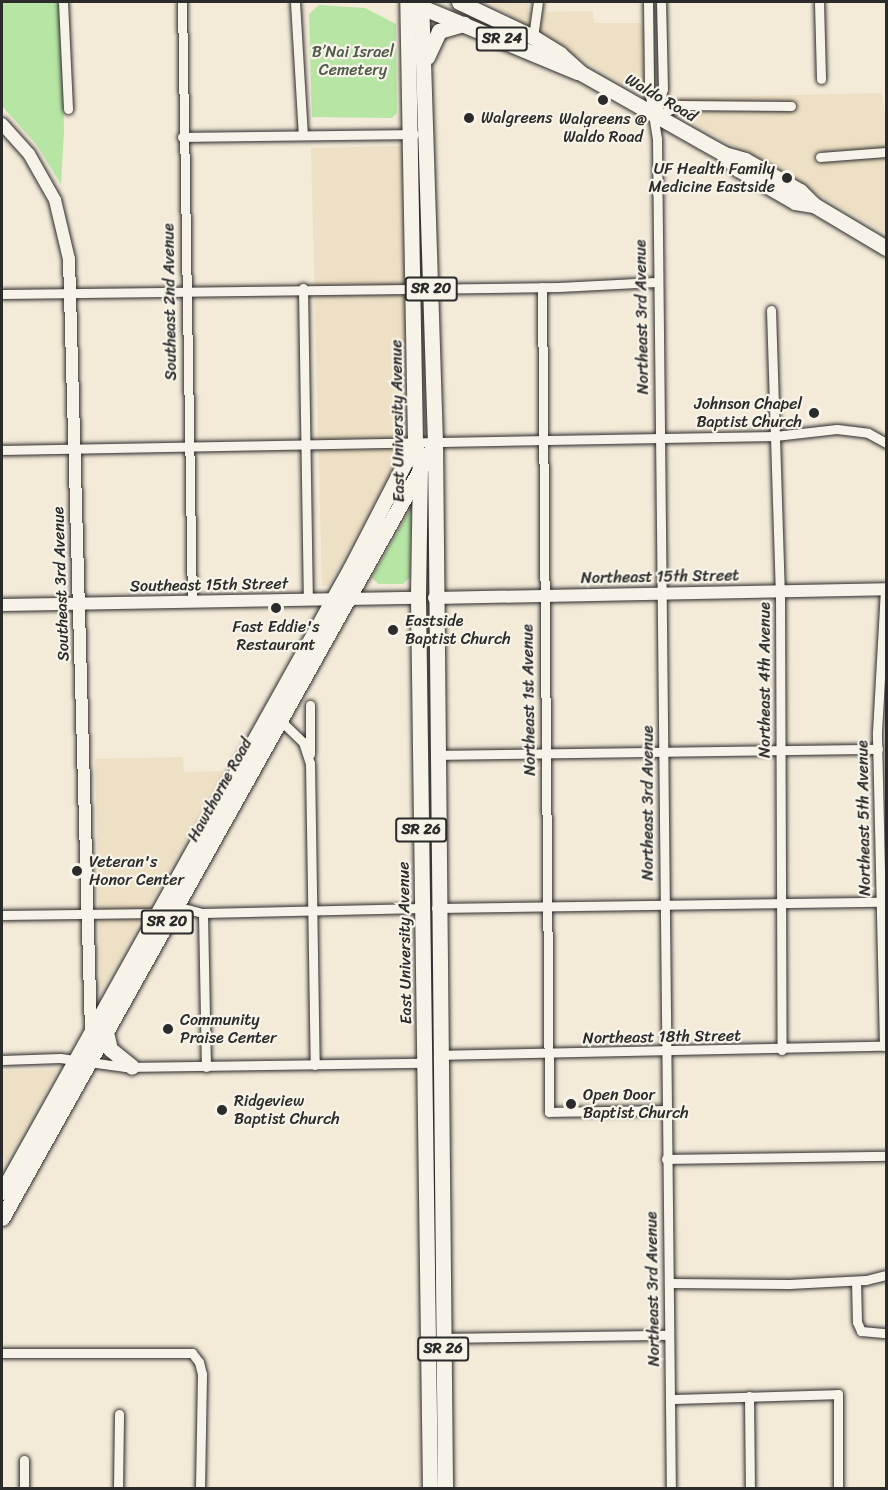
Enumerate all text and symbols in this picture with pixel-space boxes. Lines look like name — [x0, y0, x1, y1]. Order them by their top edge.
road number: SR 24 — [475, 27, 529, 51]
park label: B’Nai Israel Cemetery — [312, 42, 394, 80]
street label: Waldo Road — [622, 70, 700, 126]
marker: Walgreens @ Waldo Road — [596, 93, 610, 107]
place label: Walgreens — [481, 108, 552, 128]
place label: Walgreens @ Waldo Road — [559, 109, 647, 147]
marker: Walgreens — [462, 111, 476, 125]
place label: UF Health Family Medicine Eastside — [649, 159, 775, 197]
marker: UF Health Family Medicine Eastside — [780, 171, 794, 185]
street label: Southeast 2nd Avenue — [159, 223, 181, 381]
street label: Northeast 3rd Avenue — [631, 239, 653, 395]
road number: SR 20 — [404, 277, 458, 301]
street label: East University Avenue — [387, 339, 409, 503]
place label: Johnson Chapel Baptist Church — [694, 394, 802, 432]
marker: Johnson Chapel Baptist Church — [807, 406, 821, 420]
street label: Southeast 3rd Avenue — [49, 506, 73, 662]
street label: Northeast 15th Street — [581, 566, 739, 588]
street label: Southeast 15th Street — [130, 574, 288, 596]
marker: Fast Eddie's Restaurant — [269, 601, 283, 615]
street label: Northeast 4th Avenue — [755, 602, 775, 758]
place label: Eastside Baptist Church — [405, 611, 511, 649]
place label: Fast Eddie's Restaurant — [233, 617, 319, 655]
marker: Eastside Baptist Church — [386, 623, 400, 637]
street label: Northeast 1st Avenue — [518, 624, 540, 776]
street label: Northeast 3rd Avenue — [638, 726, 658, 880]
street label: Hawthorne Road — [184, 735, 256, 845]
street label: Northeast 5th Avenue — [853, 740, 875, 896]
road number: SR 26 — [394, 818, 448, 842]
place label: Veteran's Honor Center — [89, 852, 185, 890]
street label: East University Avenue — [394, 861, 416, 1025]
marker: Veteran's Honor Center — [70, 864, 84, 878]
road number: SR 20 — [140, 910, 194, 934]
place label: Community Praise Center — [180, 1010, 277, 1048]
marker: Community Praise Center — [161, 1022, 175, 1036]
street label: Northeast 18th Street — [583, 1026, 741, 1048]
place label: Open Door Baptist Church — [583, 1085, 689, 1123]
place label: Ridgeview Baptist Church — [234, 1091, 340, 1129]
marker: Open Door Baptist Church — [564, 1097, 578, 1111]
marker: Ridgeview Baptist Church — [215, 1103, 229, 1117]
street label: Northeast 3rd Avenue — [642, 1211, 664, 1367]
road number: SR 26 — [416, 1337, 470, 1361]

